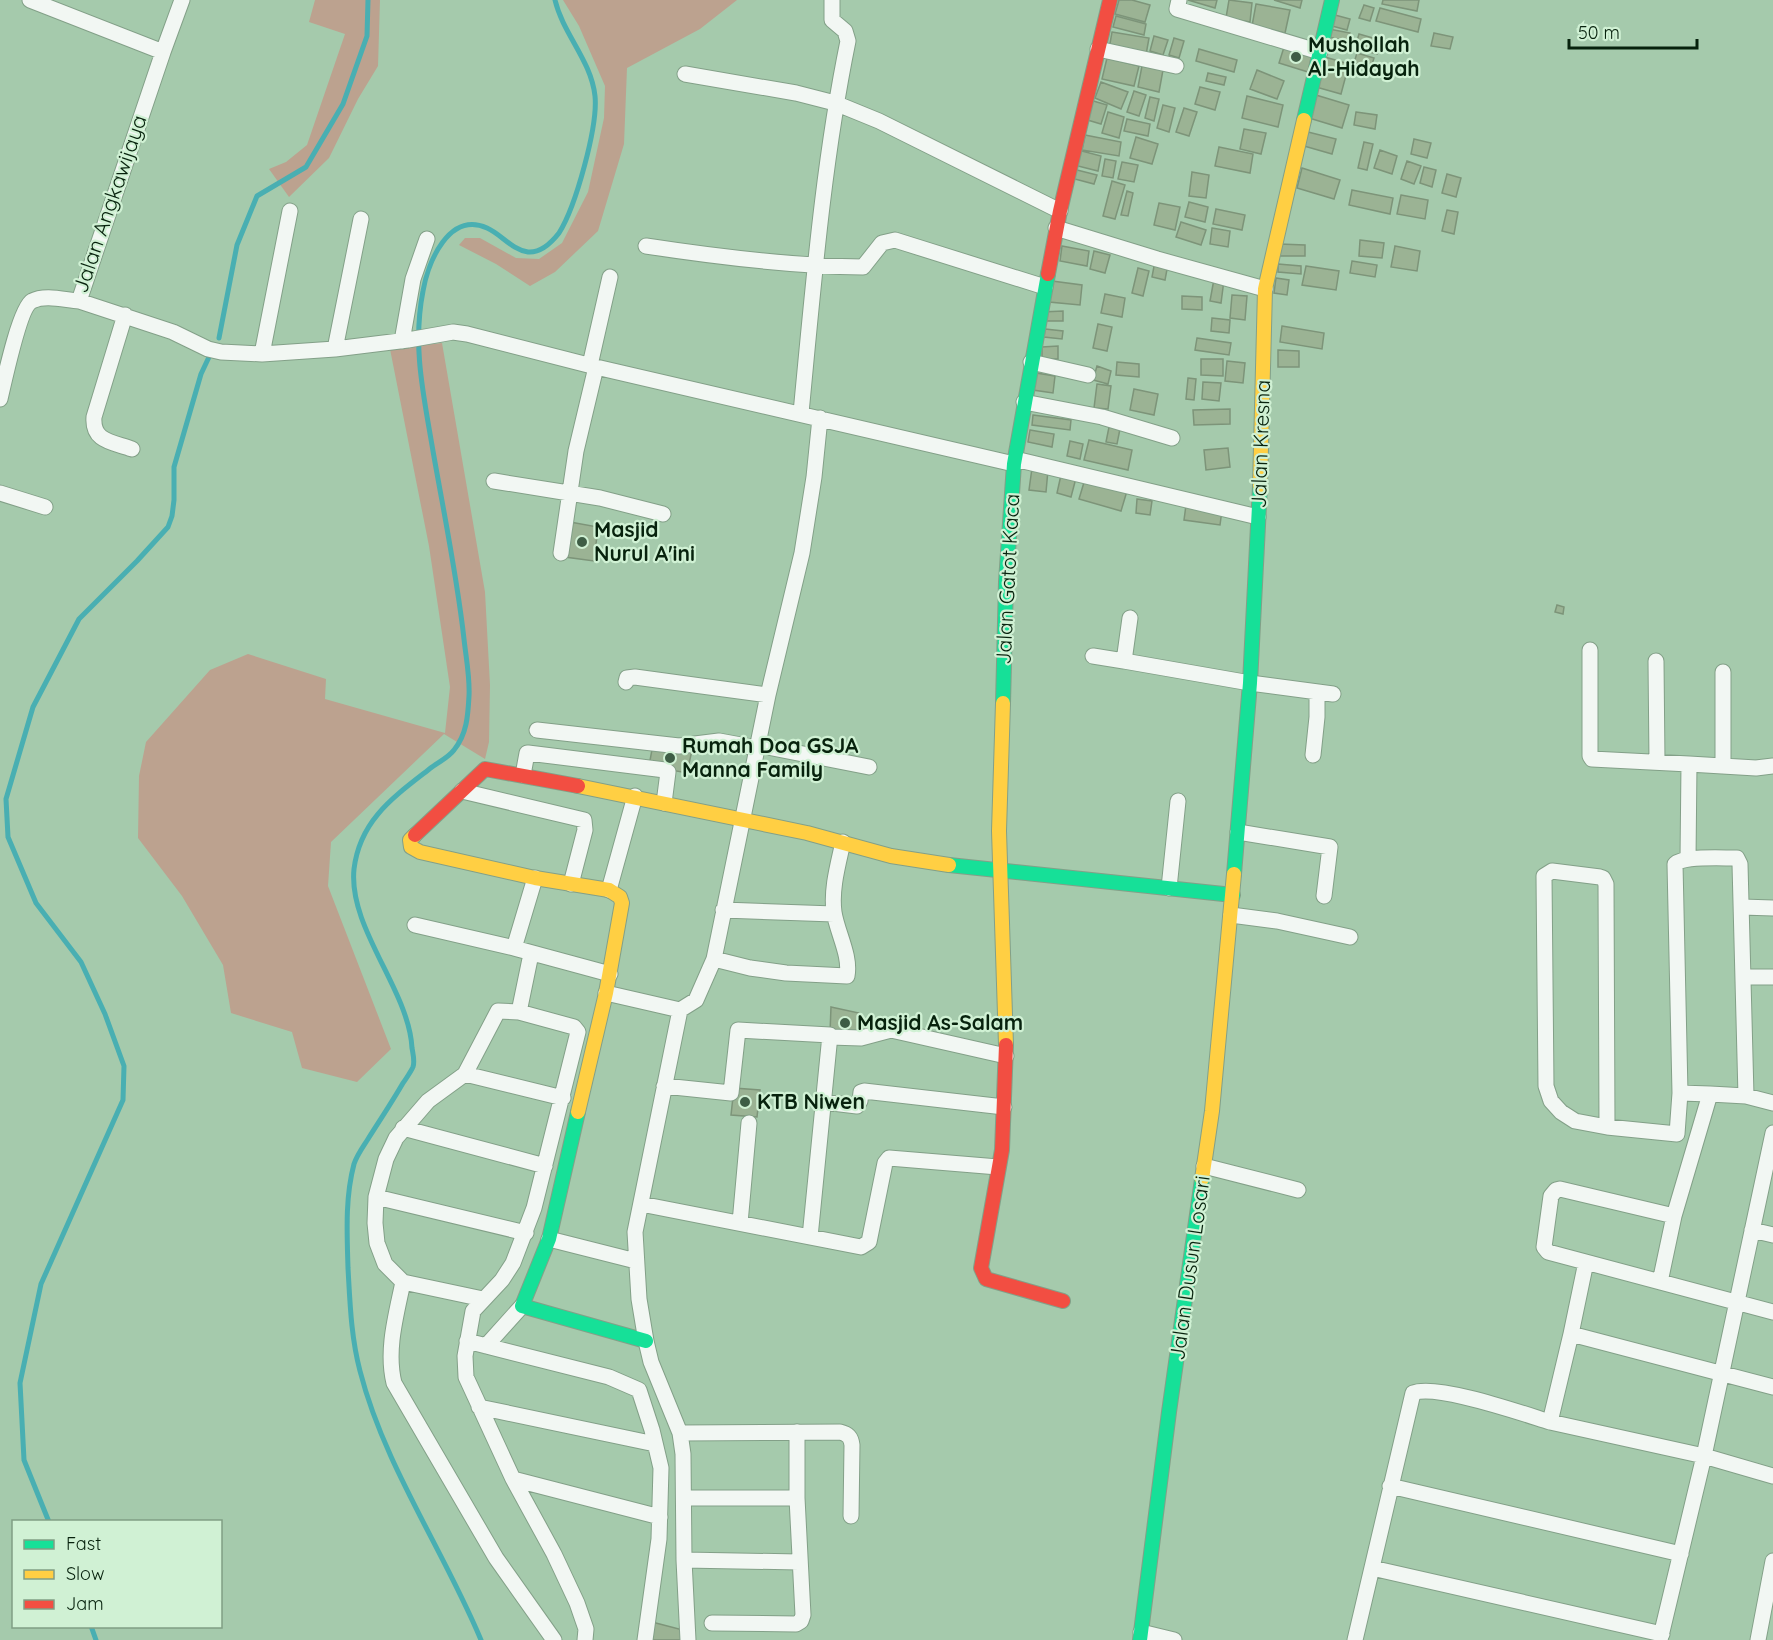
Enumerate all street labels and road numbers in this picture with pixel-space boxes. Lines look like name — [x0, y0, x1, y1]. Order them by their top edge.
street label: Jalan Angkawijaya — [66, 111, 152, 296]
street label: Jalan Kresna — [1245, 379, 1275, 509]
street label: Jalan Gatot Kaca — [990, 493, 1024, 665]
street label: Jalan Dusun Losari — [1163, 1174, 1215, 1362]

